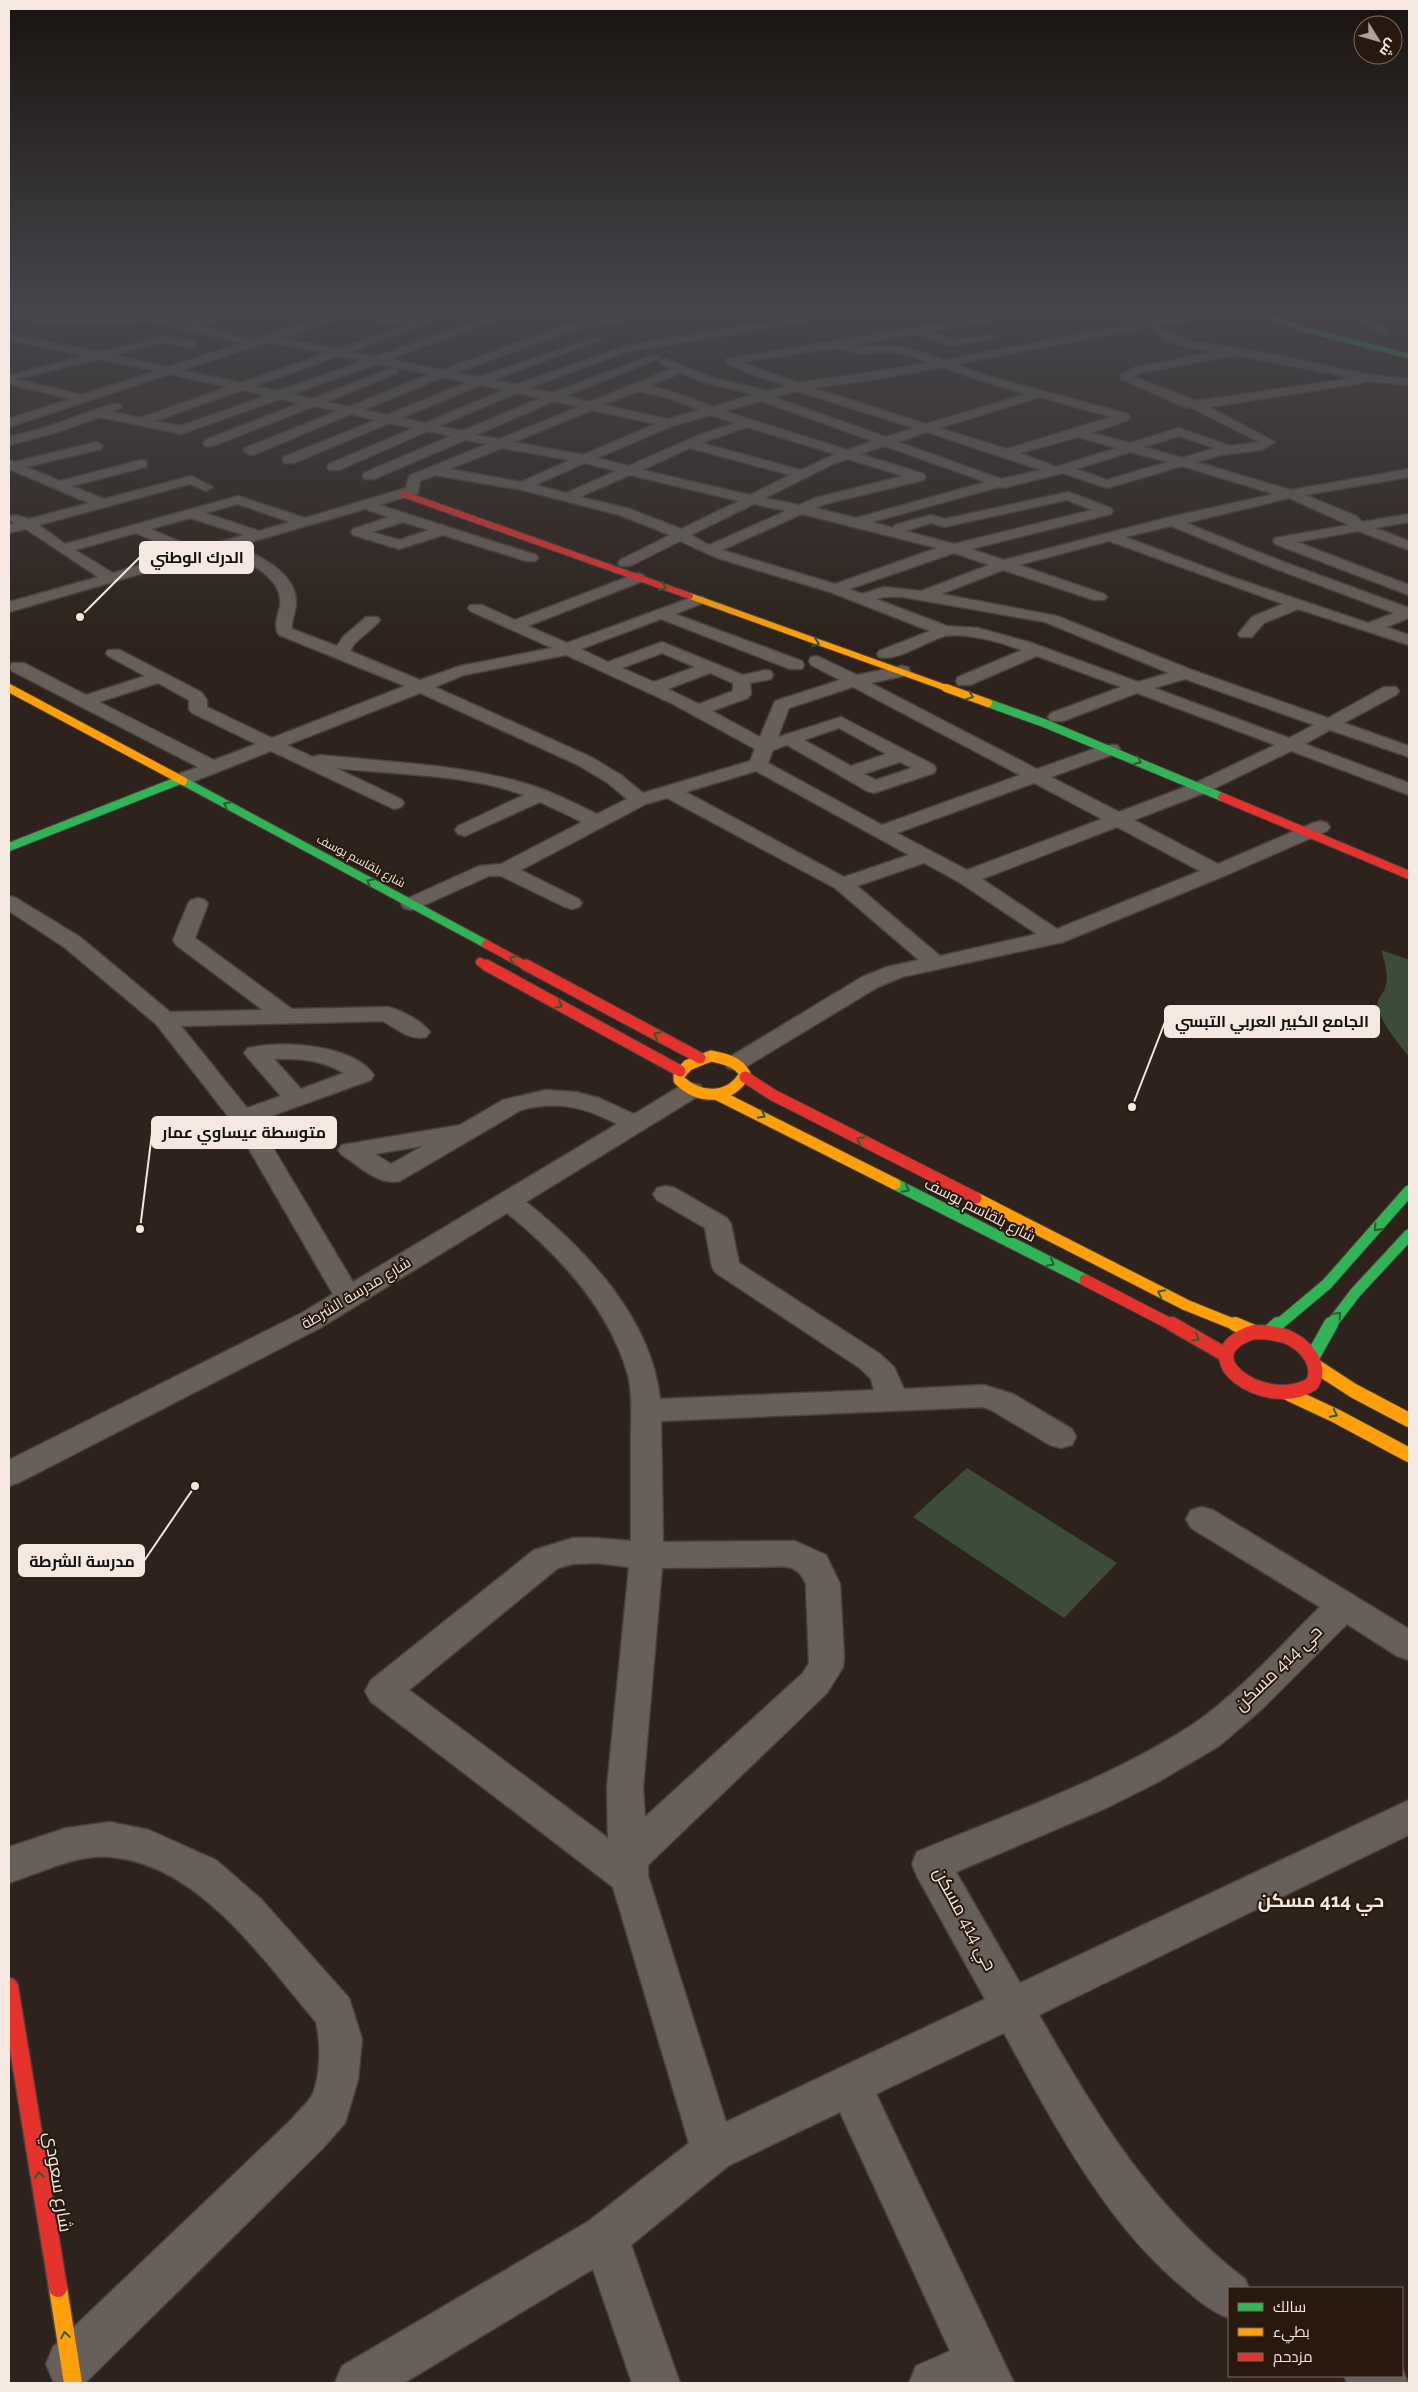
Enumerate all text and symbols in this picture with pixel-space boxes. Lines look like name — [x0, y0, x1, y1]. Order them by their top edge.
north arrow — [1353, 15, 1403, 65]
text: ش — [1376, 35, 1400, 60]
callout: الدرك الوطني — [140, 542, 253, 573]
text: الدرك الوطني — [150, 548, 244, 570]
one-way arrow — [659, 582, 667, 592]
one-way arrow — [811, 637, 820, 647]
one-way arrow — [965, 690, 974, 700]
one-way arrow — [1133, 754, 1142, 765]
one-way arrow — [223, 801, 232, 811]
street label: شارع بلقاسم يوسف — [314, 832, 408, 891]
one-way arrow — [366, 878, 375, 888]
one-way arrow — [510, 955, 519, 965]
one-way arrow — [553, 999, 562, 1009]
callout: الجامع الكبير العربي التبسي — [1165, 1006, 1379, 1037]
text: الجامع الكبير العربي التبسي — [1175, 1012, 1369, 1034]
one-way arrow — [653, 1031, 662, 1041]
one-way arrow — [756, 1109, 765, 1119]
callout: متوسطة عيساوي عمار — [152, 1117, 336, 1148]
text: متوسطة عيساوي عمار — [161, 1123, 326, 1145]
one-way arrow — [857, 1136, 866, 1146]
street label: شارع بلقاسم يوسف — [920, 1174, 1039, 1248]
one-way arrow — [901, 1183, 910, 1193]
one-way arrow — [1374, 1222, 1383, 1231]
street label: شارع مدرسة الشرطة — [298, 1253, 415, 1334]
one-way arrow — [1046, 1257, 1055, 1267]
one-way arrow — [1158, 1289, 1167, 1299]
one-way arrow — [1332, 1311, 1341, 1320]
one-way arrow — [1190, 1331, 1199, 1341]
one-way arrow — [1328, 1408, 1337, 1418]
callout: مدرسة الشرطة — [19, 1545, 144, 1576]
text: مدرسة الشرطة — [29, 1552, 135, 1571]
street label: حي 414 مسكن — [1229, 1621, 1329, 1718]
street label: حي 414 مسكن — [926, 1864, 1001, 1976]
district label: حي 414 مسكن — [1258, 1889, 1384, 1916]
street label: شارع سعودي — [36, 2130, 77, 2234]
one-way arrow — [34, 2170, 45, 2178]
legend — [1228, 2287, 1403, 2377]
text: سالك — [1273, 2298, 1306, 2316]
text: بطيء — [1273, 2323, 1310, 2344]
one-way arrow — [60, 2331, 71, 2339]
text: مزدحم — [1273, 2348, 1313, 2367]

